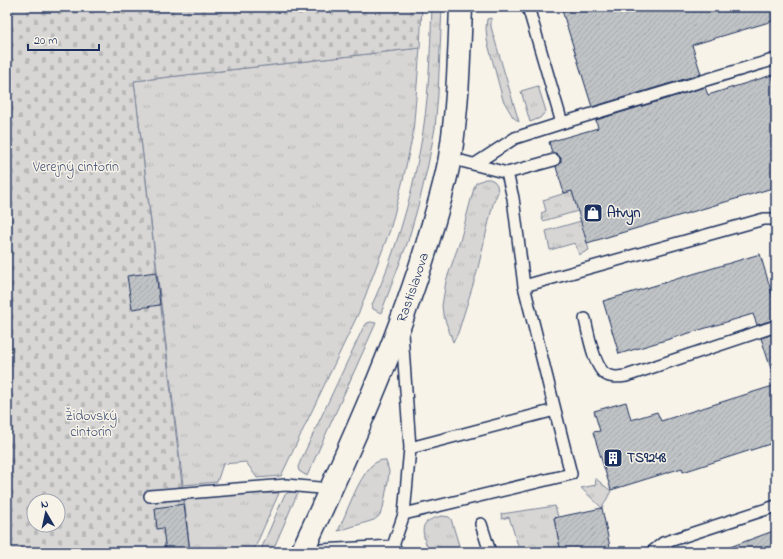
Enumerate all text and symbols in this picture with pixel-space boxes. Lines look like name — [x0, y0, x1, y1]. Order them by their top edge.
scale bar — [28, 26, 99, 52]
text: 20 m — [34, 32, 57, 50]
park label: Verejný cintorín — [32, 157, 119, 179]
shop icon: Atvyn — [582, 202, 604, 224]
place label: Atvyn — [607, 203, 641, 226]
street label: Rastislavova — [391, 250, 435, 325]
park label: Židovský cintorín — [65, 406, 117, 443]
building icon: TS9248 — [602, 447, 624, 469]
place label: TS9248 — [627, 448, 667, 469]
north arrow — [26, 493, 66, 533]
text: N — [40, 496, 50, 513]

